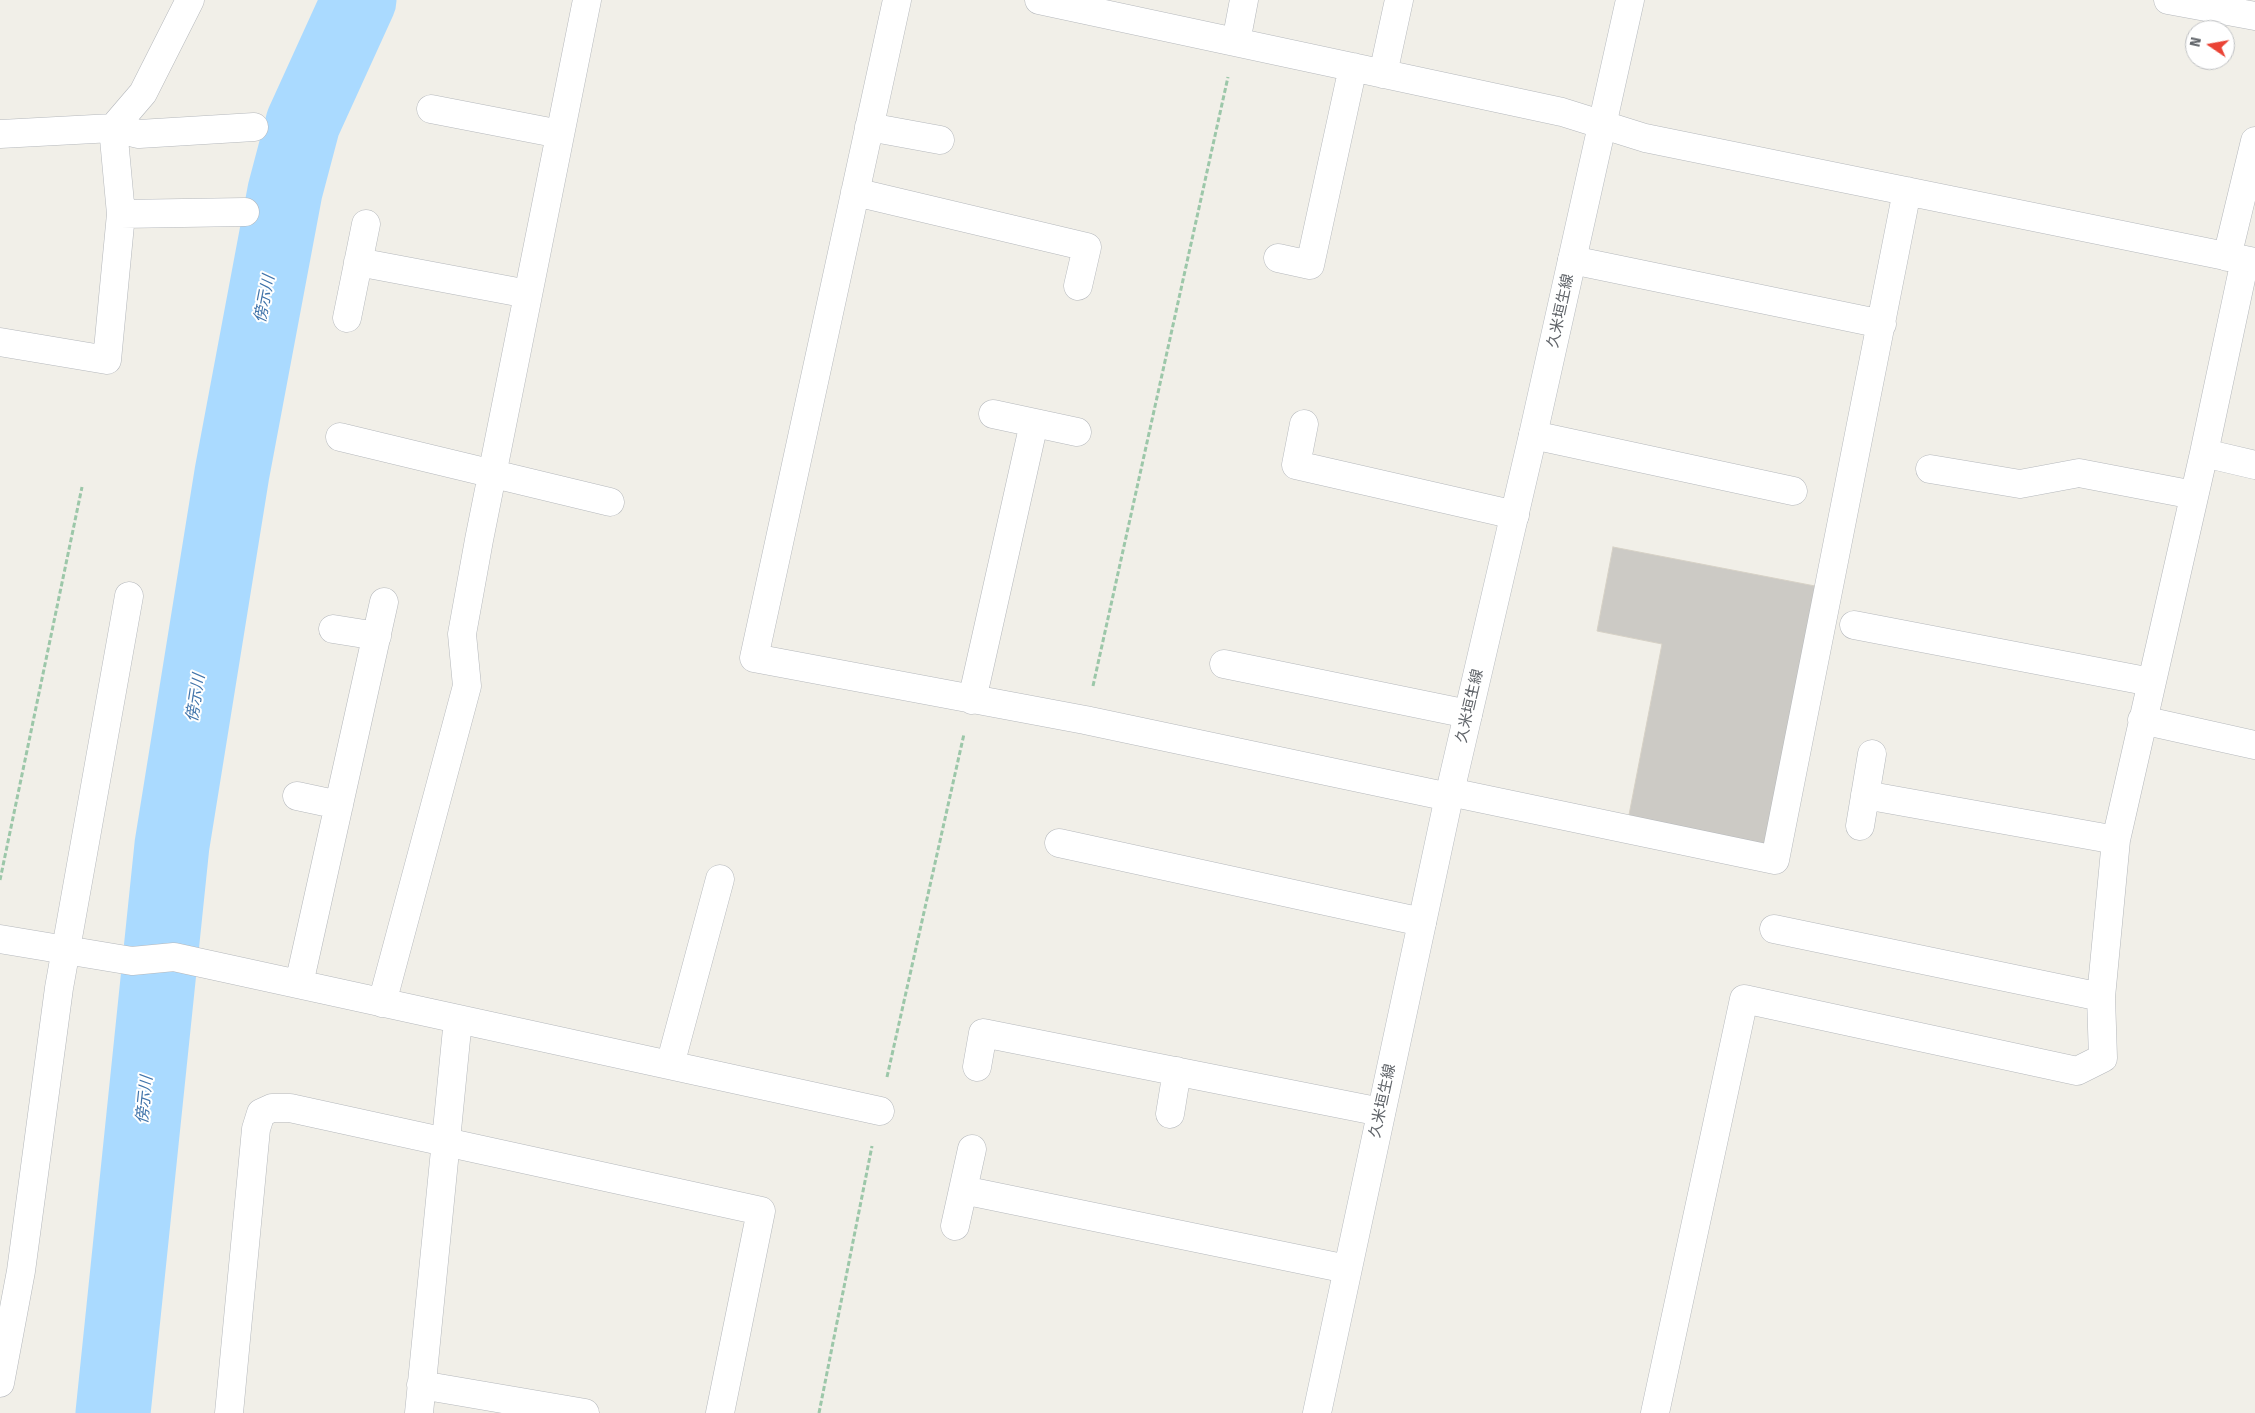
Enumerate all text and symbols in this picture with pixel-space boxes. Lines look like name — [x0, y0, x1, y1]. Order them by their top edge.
north arrow — [2185, 20, 2235, 70]
text: N — [2187, 36, 2205, 48]
street label: 久米垣生線 — [1544, 272, 1578, 350]
water label: 傍示川 — [251, 274, 279, 324]
street label: 久米垣生線 — [1453, 667, 1487, 745]
water label: 傍示川 — [183, 673, 209, 723]
street label: 久米垣生線 — [1366, 1062, 1400, 1140]
water label: 傍示川 — [133, 1075, 157, 1125]

